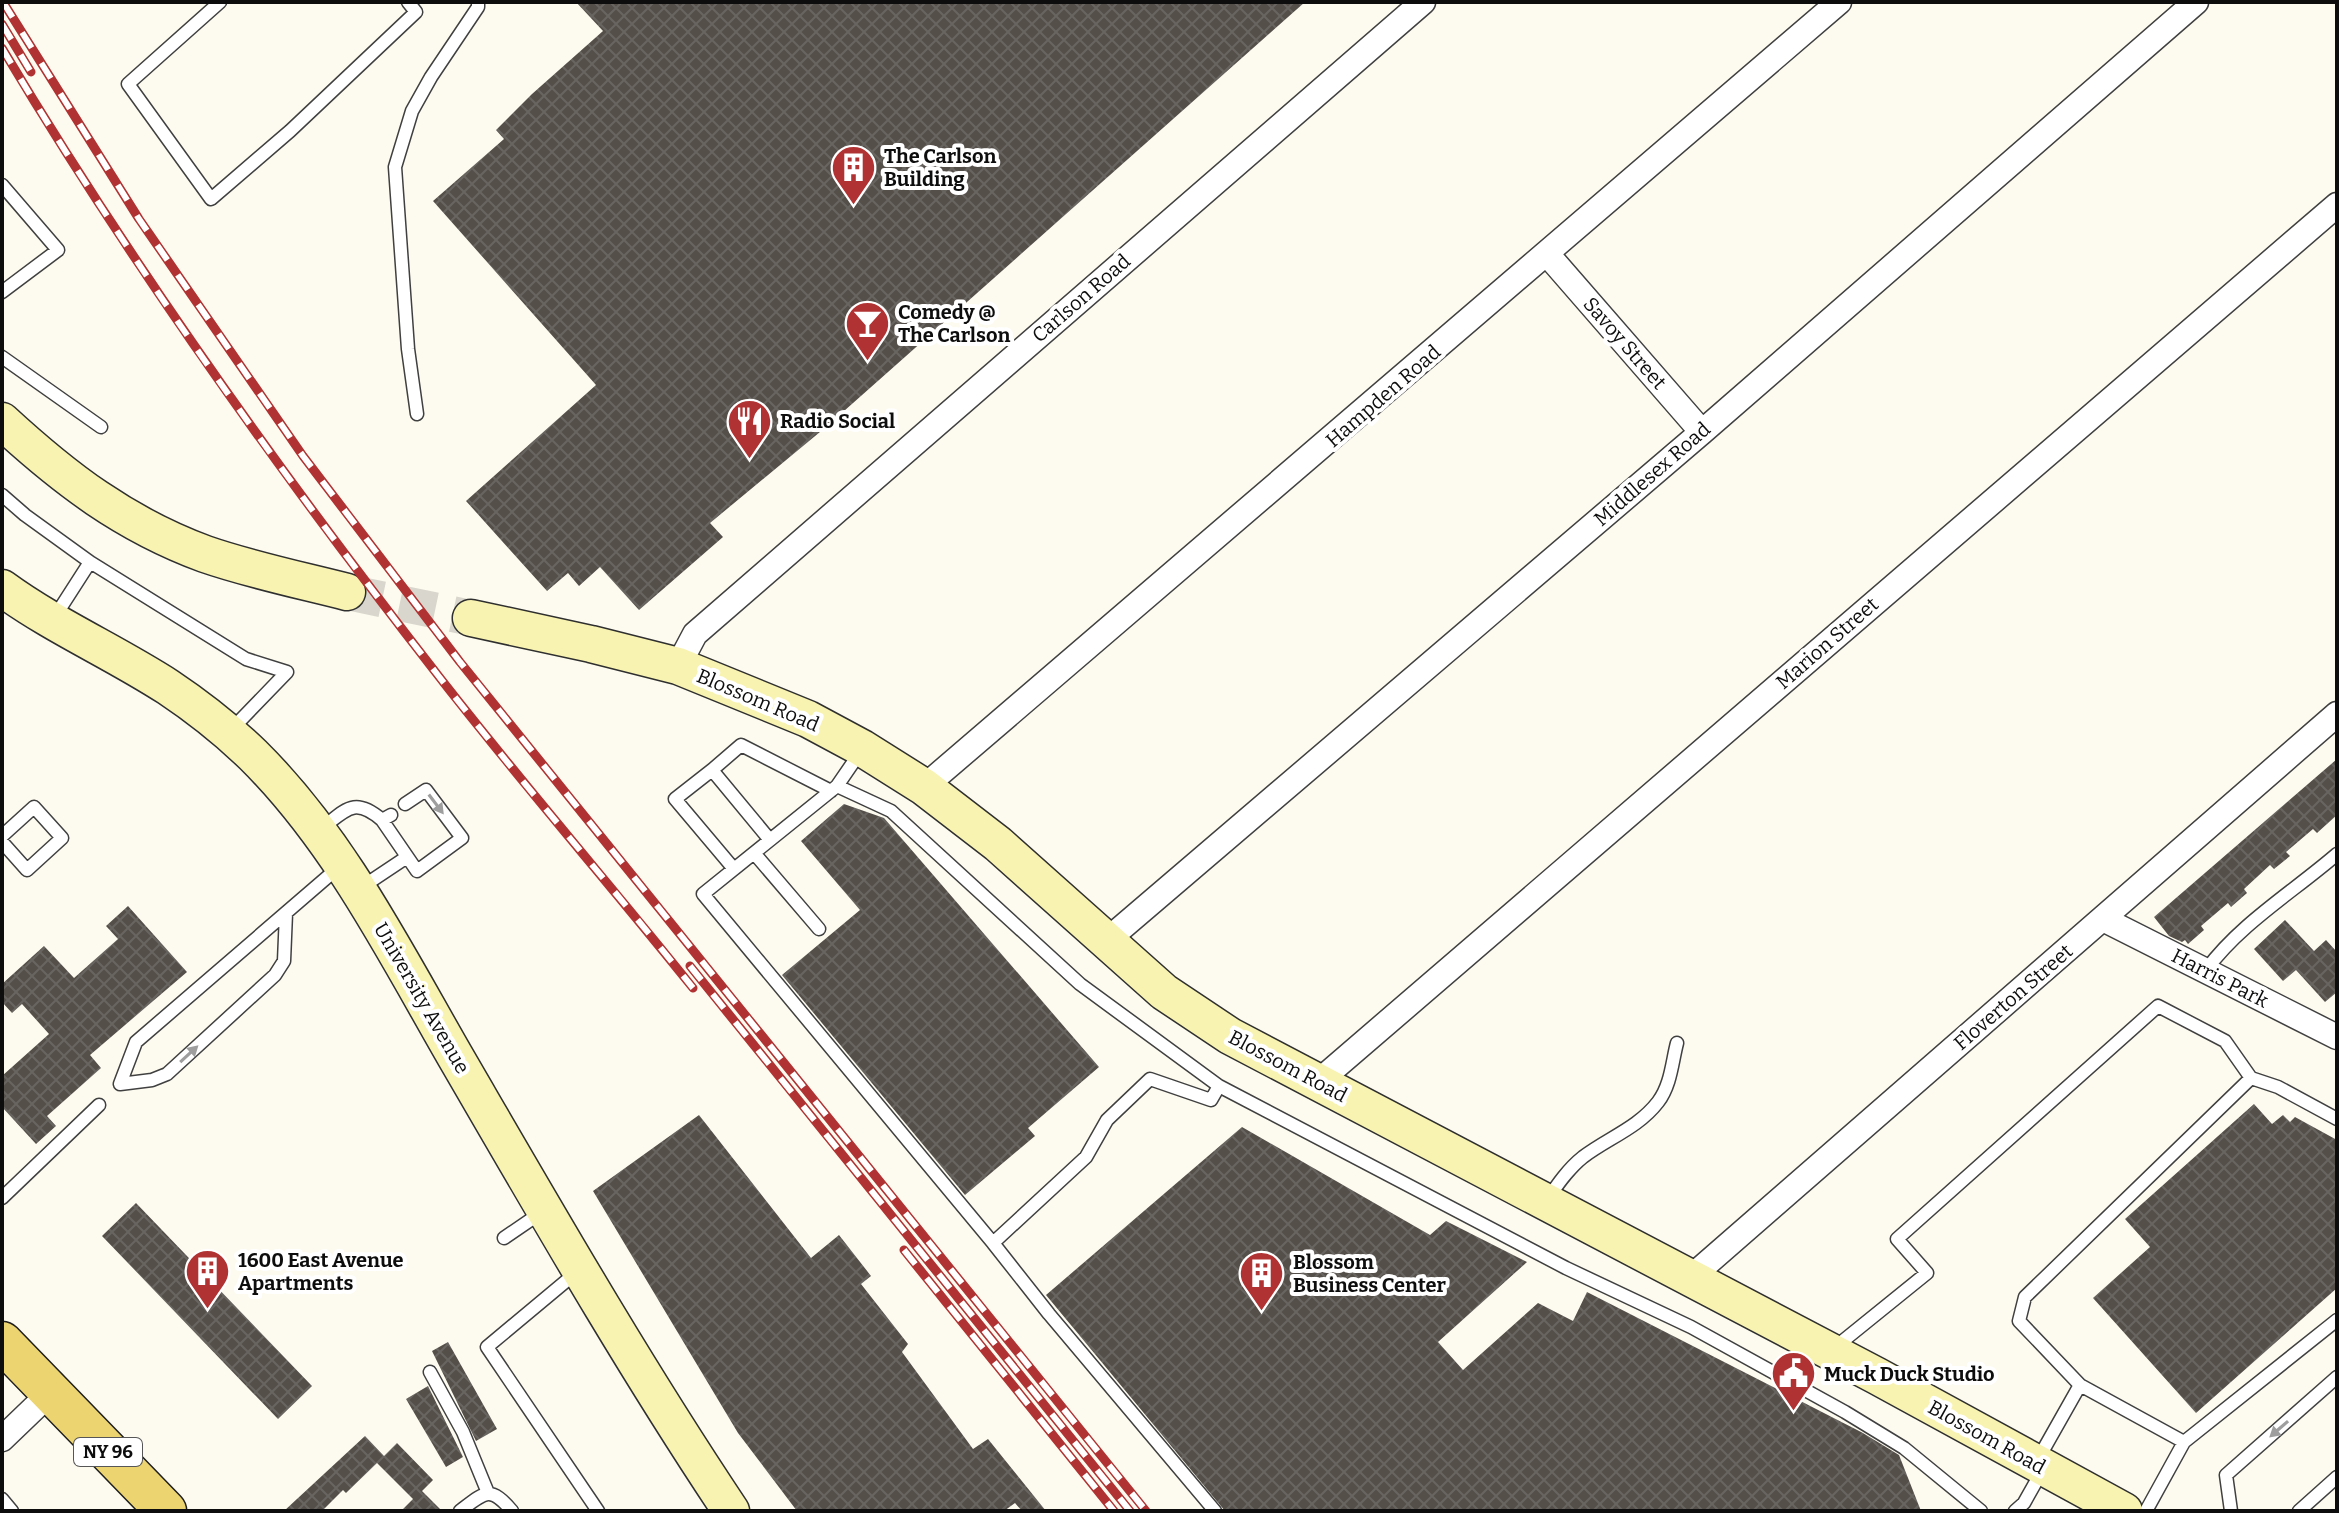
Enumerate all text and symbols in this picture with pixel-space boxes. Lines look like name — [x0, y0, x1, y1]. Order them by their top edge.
building icon: The Carlson Building — [829, 144, 877, 207]
place label: The Carlson Building — [884, 144, 996, 191]
street label: Carlson Road — [1027, 249, 1135, 347]
street label: Savoy Street — [1578, 292, 1672, 394]
bar icon: Comedy @ The Carlson — [843, 300, 891, 363]
place label: Comedy @ The Carlson — [898, 300, 1010, 347]
street label: Hampden Road — [1321, 340, 1445, 452]
restaurant icon: Radio Social — [725, 397, 773, 460]
place label: Radio Social — [780, 409, 895, 433]
street label: Middlesex Road — [1589, 417, 1715, 531]
street label: Marion Street — [1771, 592, 1883, 694]
street label: Blossom Road — [693, 663, 823, 737]
one-way arrow — [428, 794, 444, 814]
street label: University Avenue — [369, 918, 475, 1078]
street label: Floverton Street — [1949, 939, 2077, 1055]
street label: Harris Park — [2168, 943, 2273, 1013]
street label: Blossom Road — [1225, 1025, 1351, 1107]
one-way arrow — [179, 1045, 198, 1063]
building icon: 1600 East Avenue Apartments — [183, 1248, 231, 1311]
place label: 1600 East Avenue Apartments — [238, 1248, 404, 1295]
building icon: Blossom Business Center — [1238, 1249, 1286, 1312]
place label: Blossom Business Center — [1293, 1250, 1446, 1297]
public building icon: Muck Duck Studio — [1769, 1350, 1817, 1413]
place label: Muck Duck Studio — [1824, 1362, 1995, 1386]
street label: Blossom Road — [1924, 1395, 2050, 1479]
one-way arrow — [2269, 1419, 2288, 1437]
road number: NY 96 — [74, 1438, 142, 1466]

